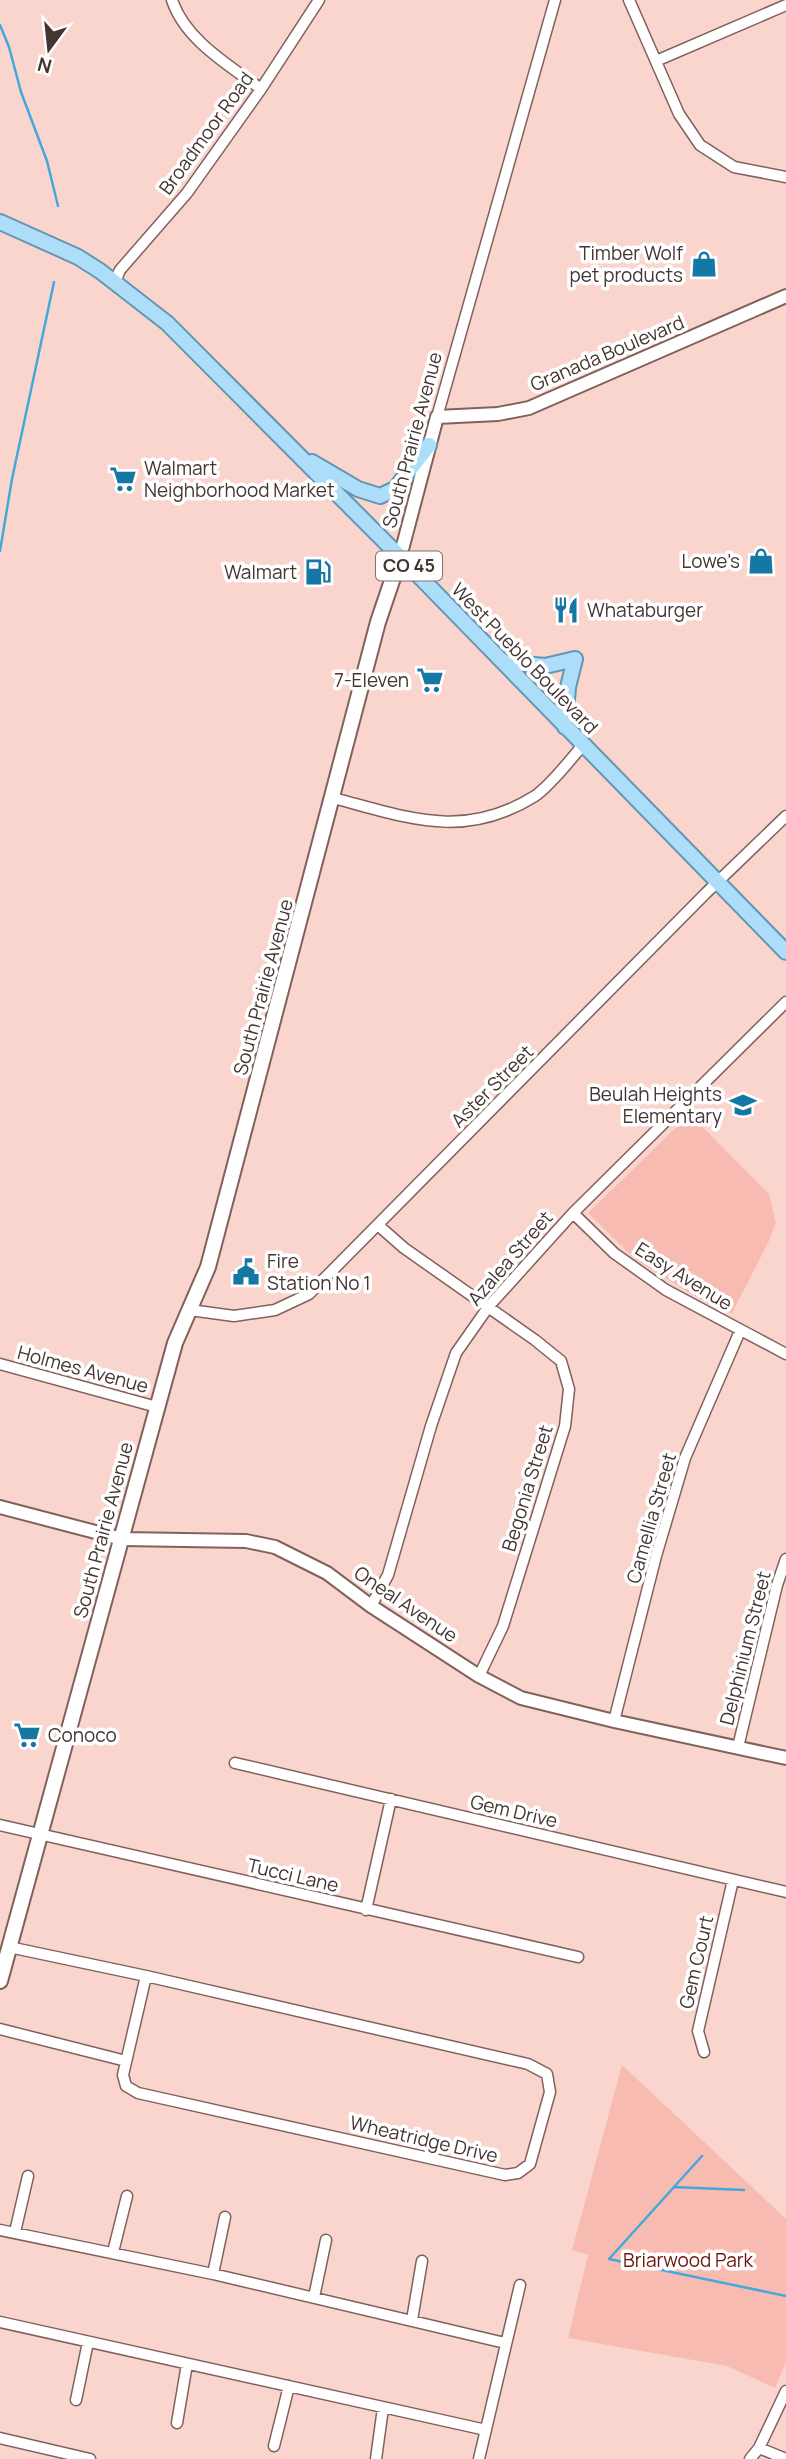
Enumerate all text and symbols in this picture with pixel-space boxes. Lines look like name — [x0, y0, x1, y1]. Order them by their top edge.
north arrow — [14, 14, 84, 84]
text: N — [35, 51, 55, 80]
street label: Broadmoor Road — [153, 66, 259, 200]
place label: Timber Wolf pet products — [569, 240, 683, 288]
shop icon: Timber Wolf pet products — [689, 249, 719, 279]
street label: Granada Boulevard — [526, 309, 688, 397]
street label: South Prairie Avenue — [376, 349, 448, 531]
place label: Walmart Neighborhood Market — [144, 455, 335, 503]
supermarket icon: Walmart Neighborhood Market — [108, 464, 138, 494]
shop icon: Lowe's — [746, 546, 776, 576]
place label: Lowe's — [682, 548, 740, 574]
road number: CO 45 — [376, 552, 442, 580]
fuel station icon: Walmart — [303, 557, 333, 587]
place label: Walmart — [224, 559, 297, 585]
street label: West Pueblo Boulevard — [446, 577, 604, 739]
restaurant icon: Whataburger — [551, 595, 581, 625]
place label: Whataburger — [587, 597, 703, 623]
supermarket icon: 7-Eleven — [415, 665, 445, 695]
place label: 7-Eleven — [334, 667, 409, 693]
street label: South Prairie Avenue — [227, 896, 299, 1078]
street label: Aster Street — [445, 1039, 539, 1133]
place label: Beulah Heights Elementary — [589, 1081, 722, 1129]
school or university icon: Beulah Heights Elementary — [728, 1090, 758, 1120]
street label: Azalea Street — [462, 1205, 558, 1311]
street label: Easy Avenue — [631, 1236, 737, 1316]
place label: Fire Station No 1 — [267, 1248, 371, 1296]
public building icon: Fire Station No 1 — [231, 1257, 261, 1287]
street label: Holmes Avenue — [15, 1339, 151, 1399]
street label: Begonia Street — [495, 1422, 559, 1554]
street label: South Prairie Avenue — [67, 1439, 139, 1621]
street label: Camellia Street — [620, 1450, 682, 1586]
street label: Oneal Avenue — [349, 1560, 463, 1648]
street label: Delphinium Street — [713, 1568, 777, 1728]
supermarket icon: Conoco — [12, 1720, 42, 1750]
place label: Conoco — [48, 1722, 117, 1748]
street label: Gem Drive — [468, 1788, 560, 1834]
street label: Tucci Lane — [245, 1852, 341, 1898]
street label: Gem Court — [673, 1913, 719, 2011]
street label: Wheatridge Drive — [347, 2109, 501, 2169]
park label: Briarwood Park — [623, 2247, 754, 2273]

